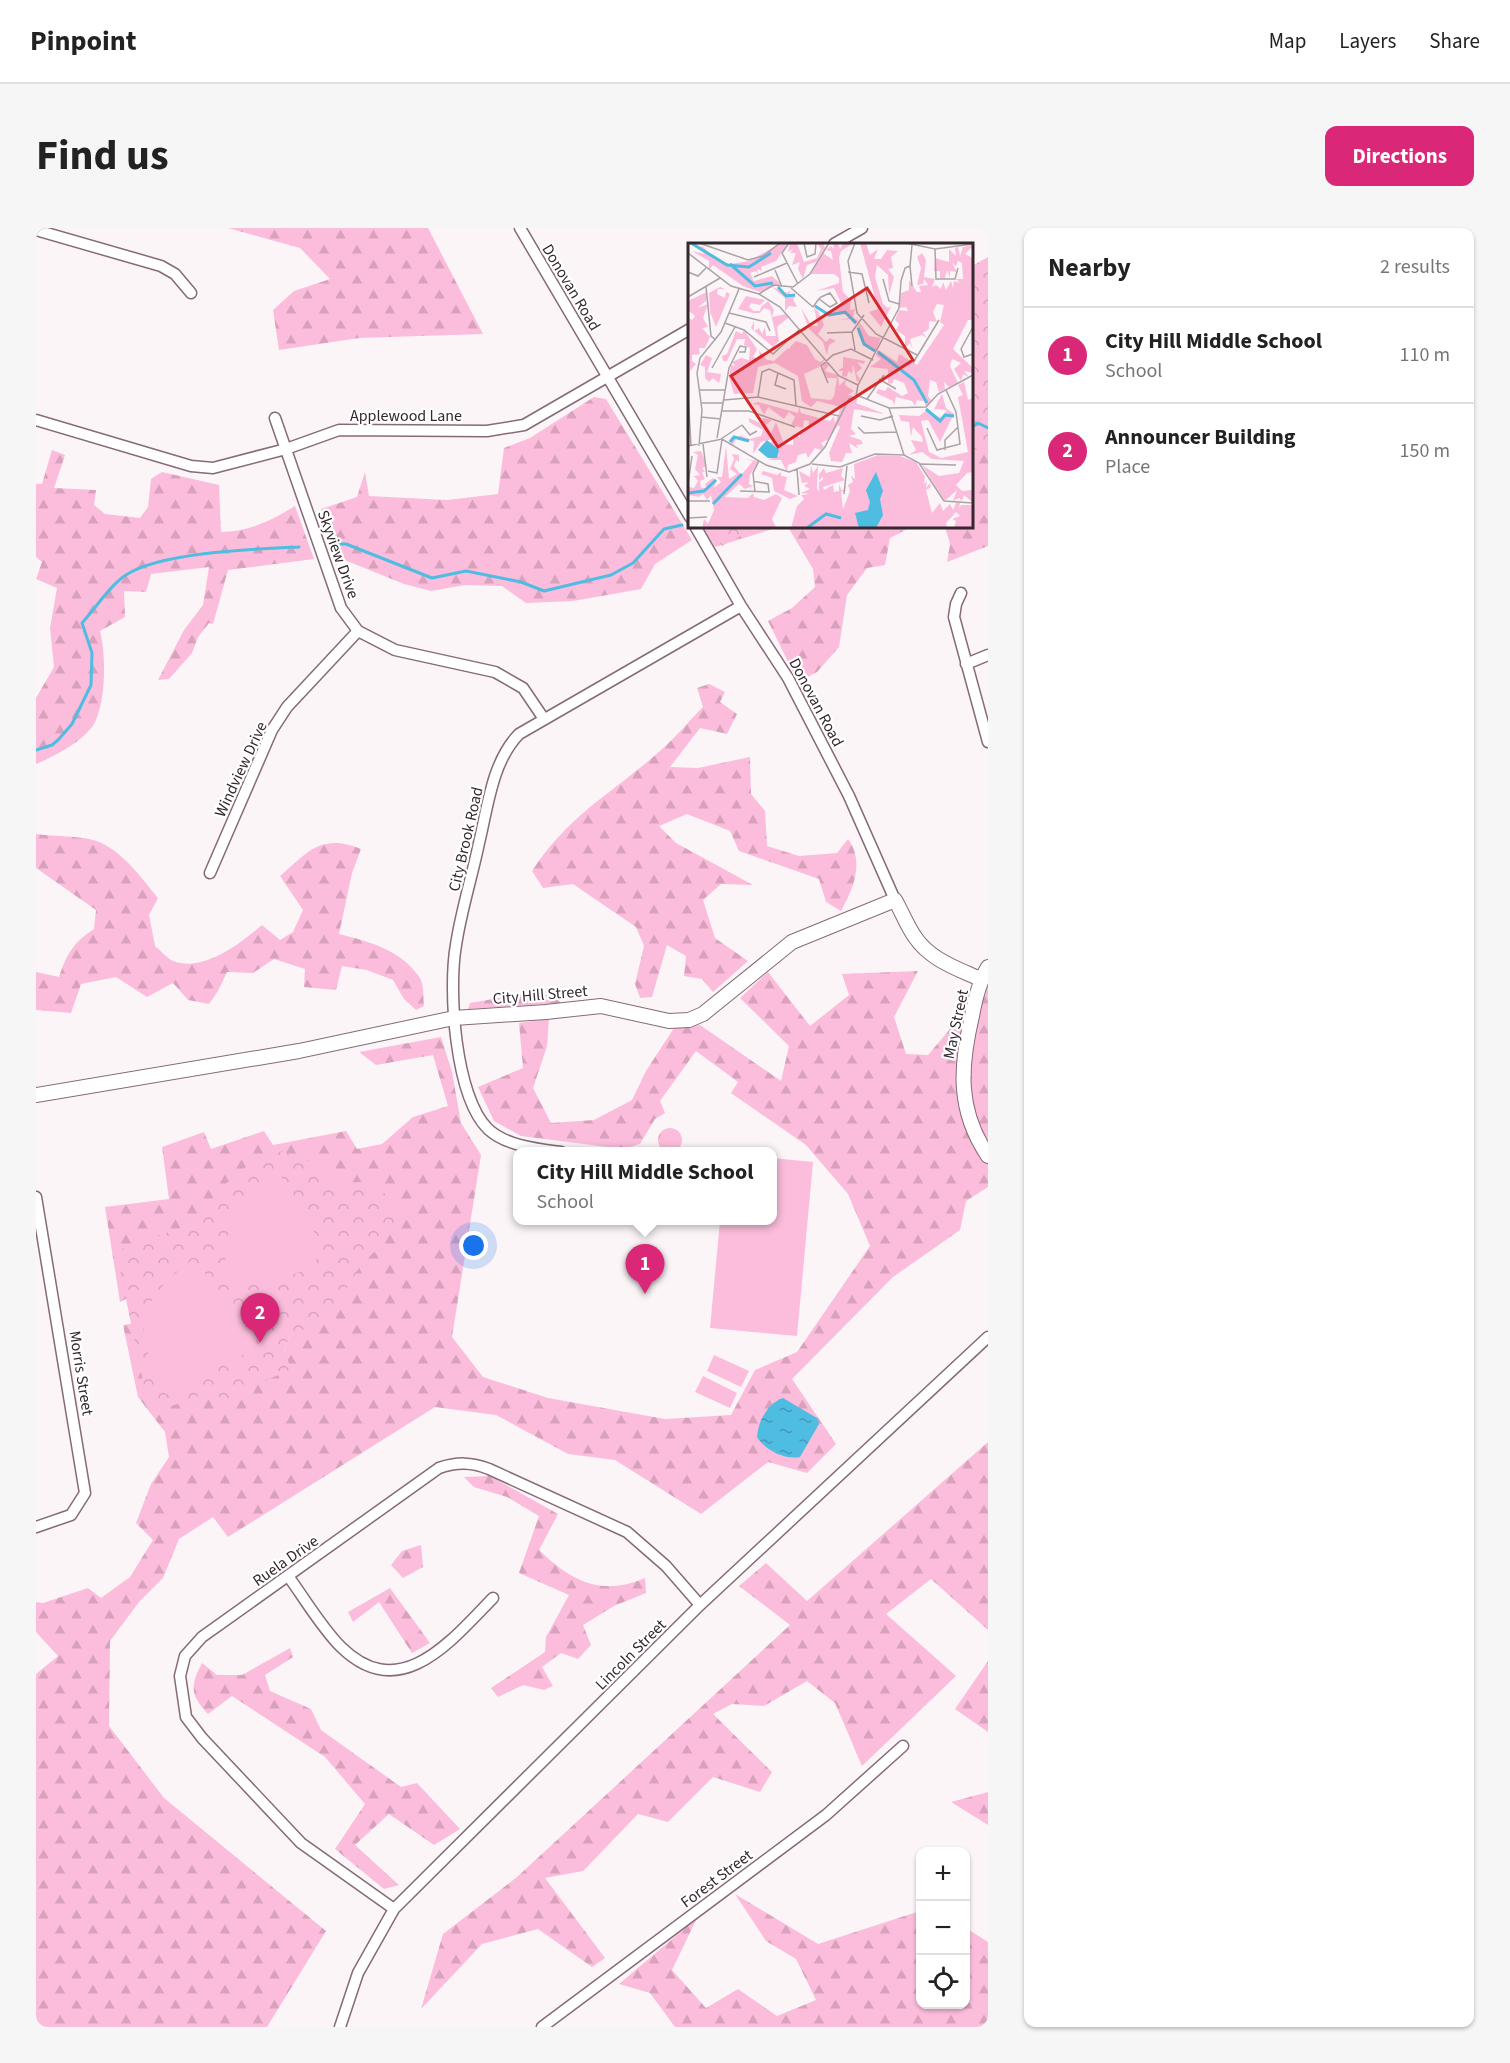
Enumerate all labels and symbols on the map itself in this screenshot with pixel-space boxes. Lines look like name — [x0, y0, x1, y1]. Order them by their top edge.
street label: Donovan Road — [537, 240, 606, 335]
inset map — [688, 243, 973, 528]
street label: Applewood Lane — [350, 405, 462, 427]
street label: Skyview Drive — [312, 507, 364, 602]
street label: Donovan Road — [784, 654, 849, 751]
street label: Windview Drive — [209, 718, 273, 821]
street label: City Brook Road — [443, 785, 489, 894]
street label: City Hill Street — [492, 980, 589, 1010]
street label: May Street — [938, 987, 974, 1061]
your location — [459, 1231, 488, 1260]
pin: 1 — [626, 1244, 664, 1294]
pin: 2 — [240, 1294, 280, 1343]
street label: Morris Street — [63, 1329, 99, 1418]
street label: Ruela Drive — [248, 1530, 323, 1592]
street label: Lincoln Street — [590, 1614, 672, 1695]
street label: Forest Street — [676, 1844, 758, 1913]

